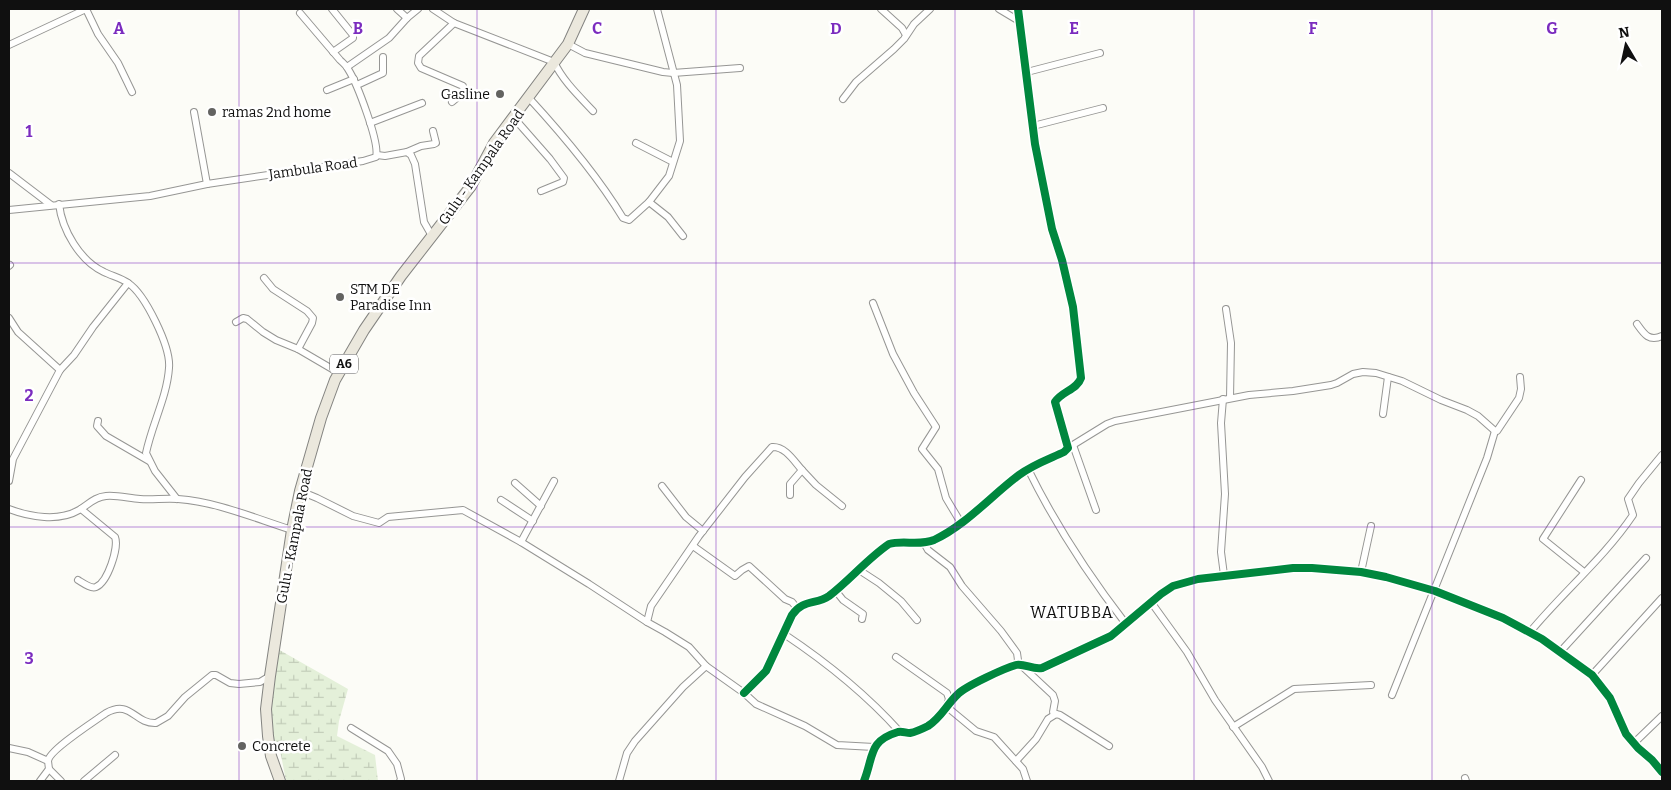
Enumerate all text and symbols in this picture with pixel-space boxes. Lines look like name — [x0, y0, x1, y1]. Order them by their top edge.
text: A — [113, 19, 125, 38]
text: B — [353, 19, 363, 38]
text: C — [592, 19, 602, 38]
text: D — [830, 19, 842, 38]
text: E — [1069, 19, 1079, 38]
text: F — [1309, 19, 1318, 38]
text: G — [1546, 19, 1558, 38]
north arrow — [1601, 20, 1651, 70]
text: N — [1617, 23, 1631, 42]
place label: Gasline — [441, 86, 490, 103]
marker: Gasline — [494, 88, 506, 100]
place label: ramas 2nd home — [222, 104, 331, 121]
marker: ramas 2nd home — [206, 106, 218, 118]
street label: Gulu - Kampala Road — [435, 106, 528, 228]
text: 1 — [26, 122, 33, 141]
street label: Jambula Road — [267, 154, 358, 183]
place label: STM DE Paradise Inn — [350, 281, 431, 314]
marker: STM DE Paradise Inn — [334, 291, 346, 303]
road number: A6 — [330, 354, 358, 374]
text: 2 — [24, 386, 34, 405]
street label: Gulu - Kampala Road — [273, 467, 316, 605]
district label: WATUBBA — [1030, 603, 1114, 622]
text: 3 — [24, 649, 34, 668]
place label: Concrete — [252, 738, 311, 755]
marker: Concrete — [236, 740, 248, 752]

